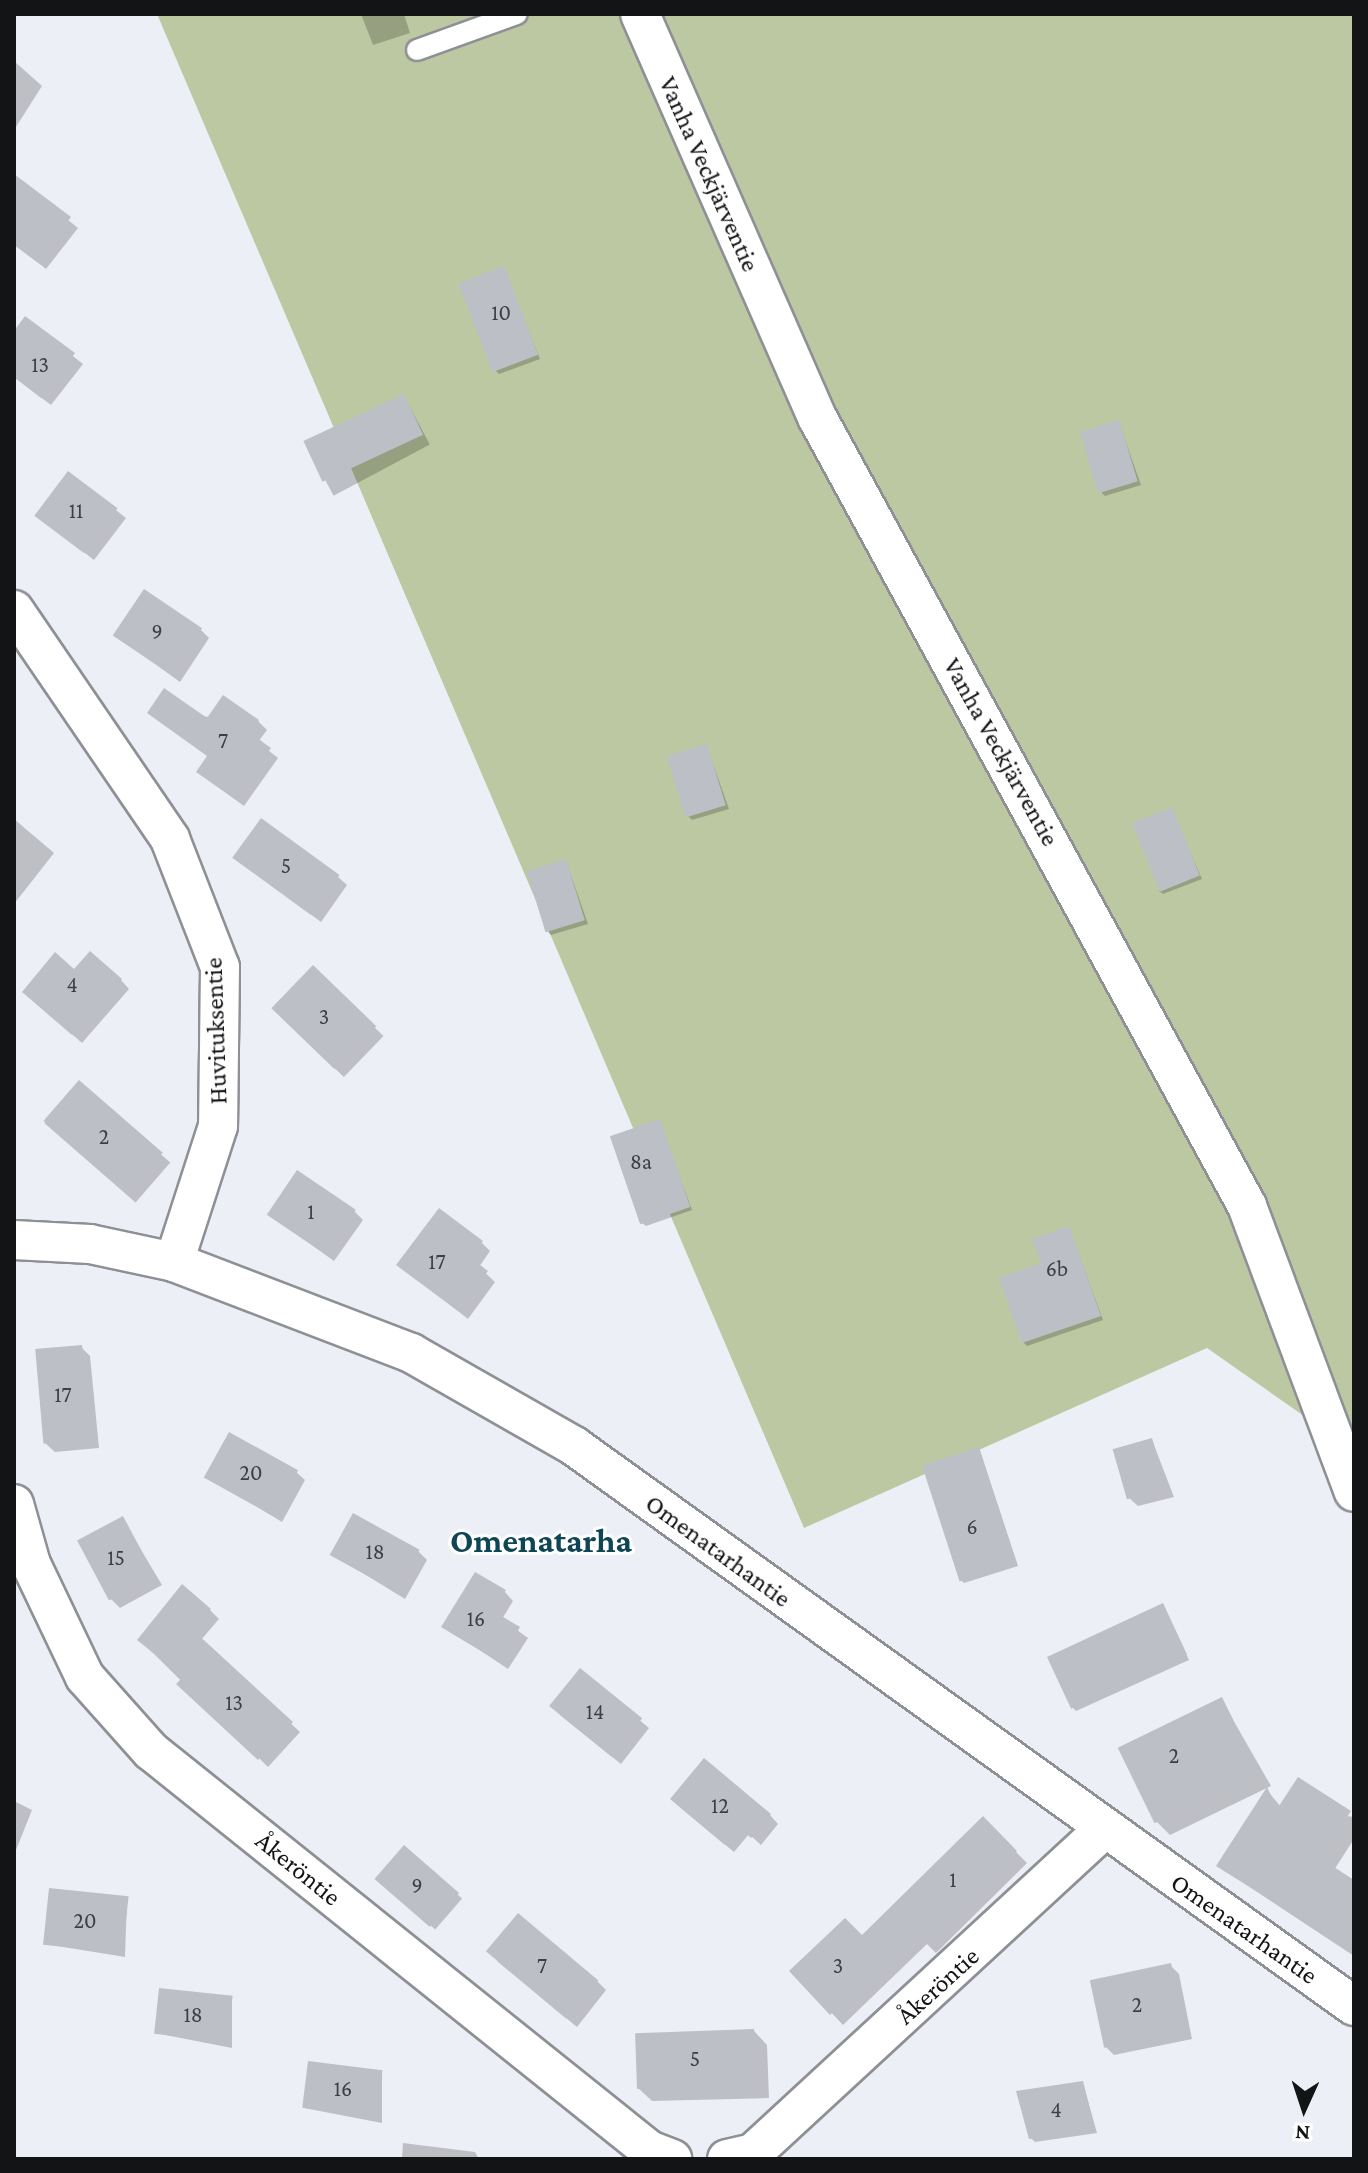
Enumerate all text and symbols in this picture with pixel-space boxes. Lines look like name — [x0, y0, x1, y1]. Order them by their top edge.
street label: Vanha Veckjärventie — [652, 72, 766, 276]
house number: 10 — [491, 300, 511, 326]
house number: 13 — [31, 352, 49, 378]
house number: 11 — [69, 498, 83, 524]
house number: 9 — [151, 619, 163, 645]
street label: Vanha Veckjärventie — [936, 652, 1066, 852]
house number: 7 — [218, 728, 228, 754]
house number: 5 — [281, 853, 291, 879]
street label: Huvituksentie — [198, 957, 234, 1105]
house number: 4 — [66, 972, 78, 998]
house number: 3 — [319, 1004, 329, 1030]
house number: 2 — [99, 1124, 109, 1150]
house number: 8a — [630, 1149, 652, 1175]
house number: 1 — [307, 1199, 315, 1225]
house number: 17 — [428, 1249, 446, 1275]
house number: 6b — [1046, 1256, 1068, 1282]
house number: 17 — [54, 1382, 72, 1408]
house number: 20 — [240, 1460, 262, 1486]
street label: Omenatarhantie — [639, 1488, 797, 1614]
house number: 6 — [966, 1514, 978, 1540]
district label: Omenatarha — [450, 1521, 632, 1561]
house number: 18 — [365, 1539, 385, 1565]
house number: 15 — [107, 1545, 125, 1571]
house number: 16 — [467, 1606, 485, 1632]
house number: 13 — [225, 1690, 243, 1716]
house number: 14 — [586, 1699, 604, 1725]
house number: 2 — [1169, 1743, 1179, 1769]
house number: 12 — [711, 1793, 729, 1819]
street label: Åkeröntie — [249, 1825, 347, 1913]
house number: 1 — [949, 1867, 957, 1893]
street label: Omenatarhantie — [1165, 1867, 1323, 1991]
house number: 9 — [411, 1873, 423, 1899]
house number: 20 — [74, 1908, 96, 1934]
street label: Åkeröntie — [890, 1941, 986, 2031]
house number: 7 — [537, 1953, 547, 1979]
house number: 3 — [833, 1953, 843, 1979]
house number: 2 — [1132, 1992, 1142, 2018]
house number: 18 — [183, 2002, 203, 2028]
house number: 5 — [690, 2046, 700, 2072]
north arrow — [1264, 2069, 1344, 2149]
house number: 16 — [334, 2076, 352, 2102]
house number: 4 — [1050, 2097, 1062, 2123]
text: N — [1295, 2121, 1311, 2146]

